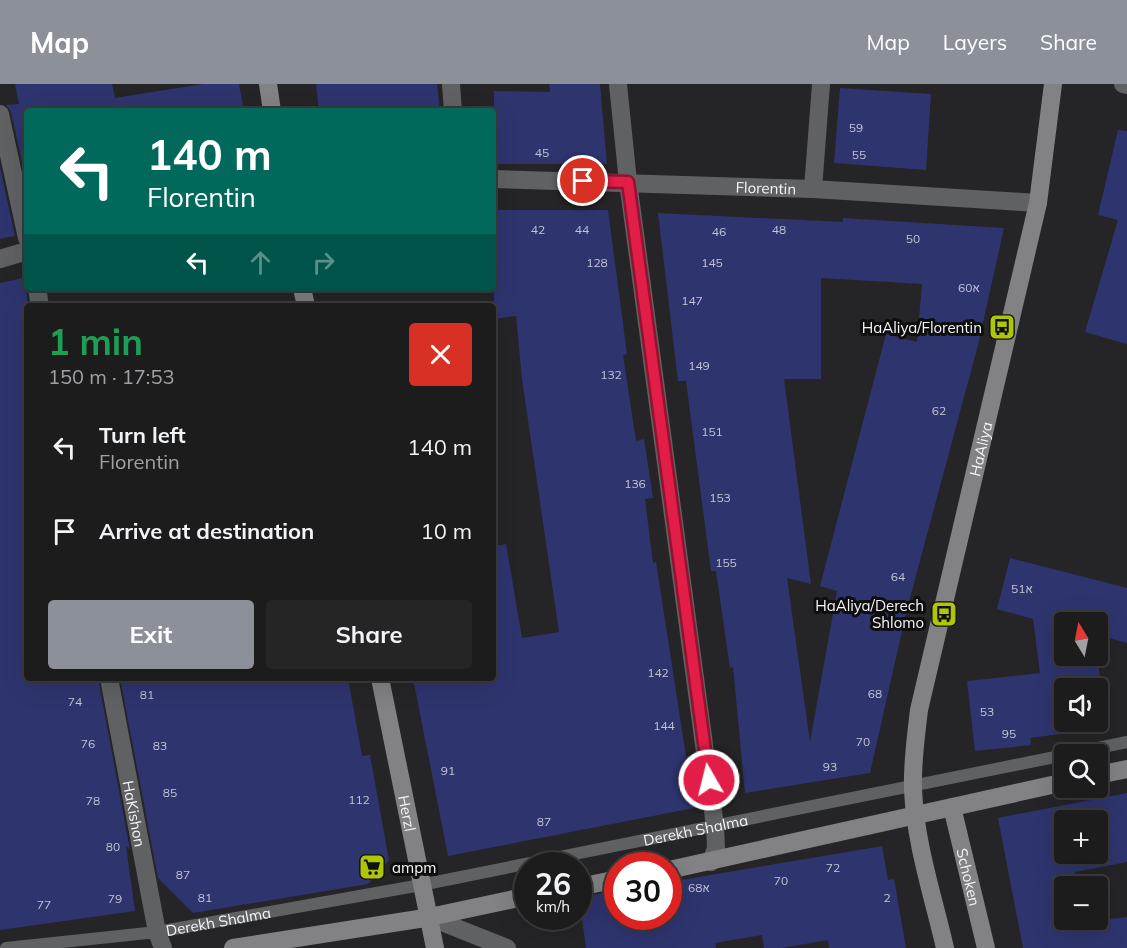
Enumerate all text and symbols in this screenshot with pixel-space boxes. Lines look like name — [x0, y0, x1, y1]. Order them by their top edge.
text: Map — [30, 25, 89, 60]
text: Map — [867, 29, 910, 55]
text: Layers — [943, 29, 1007, 55]
text: Share — [1040, 29, 1097, 55]
house number: 59 — [849, 120, 863, 135]
text: 140 m — [147, 128, 272, 181]
icon: left — [48, 132, 126, 210]
house number: 45 — [535, 145, 549, 160]
house number: 55 — [852, 147, 866, 162]
pin — [557, 155, 608, 206]
icon: arrive — [566, 164, 599, 197]
street label: Florentin — [735, 177, 796, 198]
text: Florentin — [147, 180, 256, 214]
house number: 42 — [531, 222, 545, 237]
house number: 44 — [575, 222, 589, 237]
house number: 48 — [772, 222, 786, 237]
house number: 46 — [712, 224, 726, 239]
house number: 50 — [906, 231, 920, 246]
icon: left — [181, 246, 214, 279]
icon: ahead — [244, 246, 277, 279]
icon: right — [307, 246, 340, 279]
house number: 128 — [586, 255, 608, 270]
house number: 145 — [701, 255, 723, 270]
house number: 60א — [958, 280, 980, 295]
house number: 147 — [681, 293, 703, 308]
bus stop icon: HaAliya/Florentin — [987, 312, 1017, 342]
place label: HaAliya/Florentin — [862, 318, 982, 337]
text: 1 min — [48, 319, 143, 364]
button: close — [409, 323, 472, 386]
house number: 149 — [688, 358, 710, 373]
text: 150 m · 17:53 — [48, 364, 174, 389]
house number: 132 — [600, 367, 622, 382]
house number: 62 — [932, 403, 946, 418]
street label: HaAliya — [965, 420, 996, 478]
text: Turn left — [99, 421, 186, 449]
house number: 151 — [701, 424, 723, 439]
icon: left — [48, 431, 81, 464]
text: 140 m — [407, 433, 472, 461]
text: Florentin — [99, 449, 180, 474]
house number: 136 — [624, 476, 646, 491]
house number: 153 — [709, 490, 731, 505]
icon: arrive — [48, 515, 81, 548]
text: Arrive at destination — [99, 517, 314, 545]
text: 10 m — [421, 517, 472, 545]
house number: 155 — [715, 555, 737, 570]
house number: 64 — [891, 569, 905, 584]
house number: 51א — [1011, 581, 1033, 596]
place label: HaAliya/Derech Shlomo — [815, 596, 924, 632]
bus stop icon: HaAliya/Derech Shlomo — [929, 599, 959, 629]
button: Exit — [48, 600, 254, 669]
button: Share — [266, 600, 472, 669]
north arrow — [1054, 612, 1108, 666]
map controls — [1054, 612, 1108, 930]
house number: 142 — [647, 665, 669, 680]
button: sound — [1054, 678, 1108, 732]
house number: 68 — [868, 686, 882, 701]
house number: 81 — [140, 687, 154, 702]
house number: 74 — [68, 694, 82, 709]
house number: 53 — [980, 704, 994, 719]
house number: 144 — [653, 718, 675, 733]
house number: 95 — [1002, 726, 1016, 741]
house number: 70 — [856, 734, 870, 749]
house number: 76 — [81, 736, 95, 751]
house number: 83 — [153, 738, 167, 753]
button: search — [1054, 744, 1108, 798]
position arrow — [677, 748, 741, 812]
house number: 93 — [823, 759, 837, 774]
house number: 91 — [441, 763, 455, 778]
street label: HaKishon — [119, 779, 150, 848]
house number: 85 — [163, 785, 177, 800]
house number: 112 — [348, 792, 370, 807]
house number: 78 — [86, 793, 100, 808]
street label: Herzl — [395, 793, 421, 833]
street label: Derekh Shalma — [641, 810, 749, 849]
button: + — [1054, 810, 1108, 864]
house number: 87 — [537, 814, 551, 829]
house number: 80 — [106, 839, 120, 854]
street label: Schoken — [953, 846, 985, 908]
supermarket icon: ampm — [357, 852, 387, 882]
speed limit sign: 30 — [604, 852, 682, 930]
place label: ampm — [392, 858, 436, 877]
house number: 72 — [826, 860, 840, 875]
text: 26 — [535, 865, 571, 903]
house number: 87 — [176, 867, 190, 882]
house number: 70 — [774, 873, 788, 888]
button: − — [1054, 876, 1108, 930]
house number: 68א — [688, 880, 710, 895]
house number: 81 — [198, 890, 212, 905]
house number: 2 — [883, 890, 891, 905]
house number: 79 — [108, 891, 122, 906]
house number: 77 — [37, 897, 51, 912]
text: km/h — [536, 897, 570, 916]
street label: Derekh Shalma — [164, 902, 272, 940]

